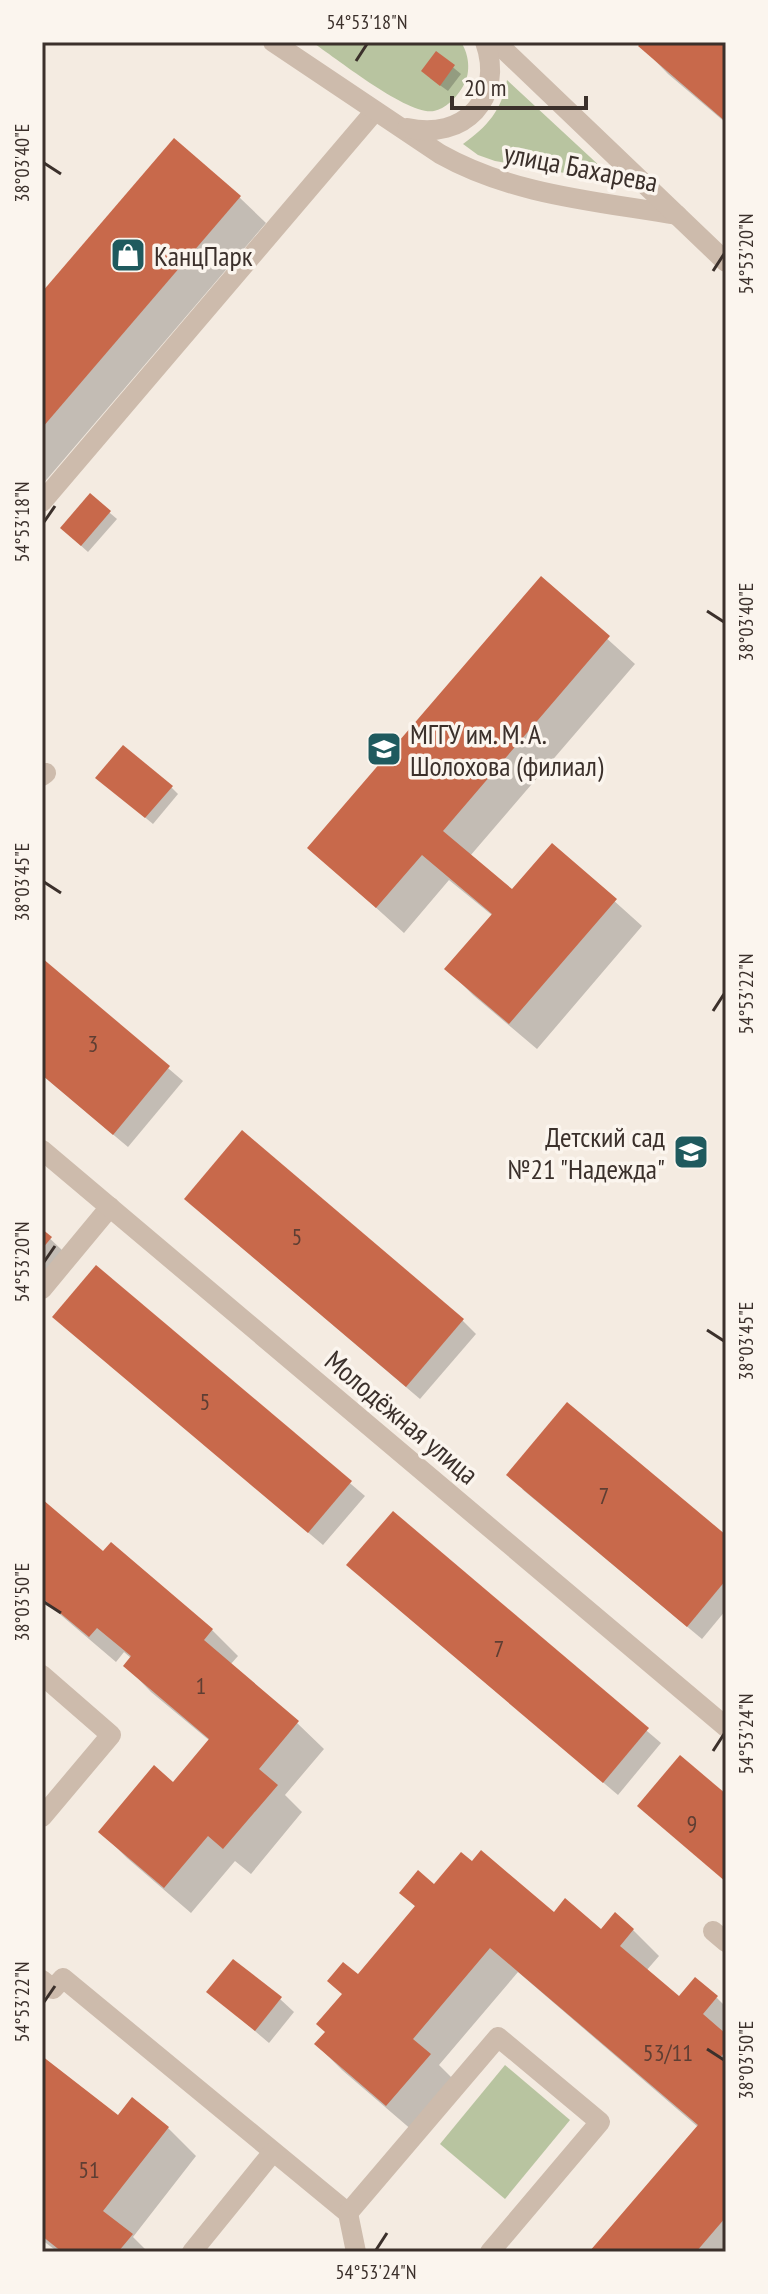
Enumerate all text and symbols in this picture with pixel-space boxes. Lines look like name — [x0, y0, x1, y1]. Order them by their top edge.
text: 54°53'18"N — [327, 9, 407, 35]
scale bar — [452, 60, 586, 110]
text: 20 m — [464, 72, 506, 103]
text: 38°03'40"E — [9, 124, 35, 202]
street label: улица Бахарева — [501, 134, 661, 200]
text: 54°53'20"N — [733, 214, 759, 294]
shop icon: КанцПарк — [109, 236, 147, 274]
place label: КанцПарк — [154, 237, 253, 274]
text: 54°53'18"N — [9, 482, 35, 562]
text: 38°03'40"E — [733, 583, 759, 661]
place label: МГГУ им. М. А. Шолохова (филиал) — [410, 715, 604, 784]
school or university icon: МГГУ им. М. А. Шолохова (филиал) — [365, 730, 403, 768]
text: 38°03'45"E — [9, 843, 35, 921]
text: 54°53'22"N — [733, 954, 759, 1034]
house number: 3 — [88, 1028, 98, 1059]
place label: Детский сад №21 "Надежда" — [507, 1118, 665, 1187]
school or university icon: Детский сад №21 "Надежда" — [672, 1133, 710, 1171]
house number: 5 — [292, 1221, 302, 1252]
text: 54°53'20"N — [9, 1222, 35, 1302]
text: 38°03'45"E — [733, 1302, 759, 1380]
street label: Молодёжная улица — [317, 1342, 487, 1492]
house number: 5 — [200, 1386, 210, 1417]
house number: 7 — [599, 1480, 609, 1511]
text: 38°03'50"E — [9, 1563, 35, 1641]
house number: 7 — [494, 1633, 504, 1664]
house number: 1 — [196, 1670, 206, 1701]
text: 54°53'24"N — [733, 1694, 759, 1774]
house number: 9 — [687, 1808, 697, 1839]
text: 54°53'22"N — [9, 1962, 35, 2042]
text: 38°03'50"E — [733, 2021, 759, 2099]
house number: 53/11 — [643, 2037, 693, 2068]
house number: 51 — [78, 2154, 100, 2185]
text: 54°53'24"N — [336, 2259, 416, 2285]

